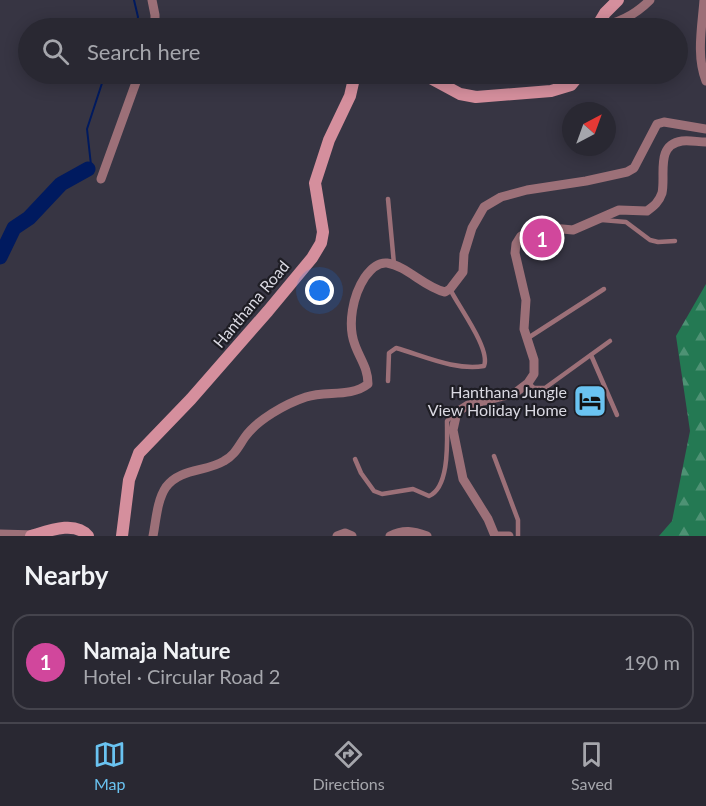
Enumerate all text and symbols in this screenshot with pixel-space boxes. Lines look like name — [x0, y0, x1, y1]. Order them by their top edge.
search box — [18, 18, 688, 84]
icon: search — [39, 35, 72, 68]
text: Search here — [87, 38, 200, 65]
north arrow — [562, 102, 616, 156]
pin: 1 — [522, 216, 562, 260]
street label: Hanthana Road — [209, 256, 293, 351]
your location — [305, 276, 334, 305]
place label: Hanthana Jungle View Holiday Home — [428, 382, 567, 419]
hotel icon: Hanthana Jungle View Holiday Home — [572, 383, 608, 419]
text: Nearby — [24, 559, 109, 591]
text: Namaja Nature — [83, 637, 230, 664]
text: 1 — [40, 650, 51, 674]
text: 190 m — [624, 650, 680, 674]
text: Hotel · Circular Road 2 — [83, 664, 280, 688]
tab: Map — [93, 738, 126, 793]
tab: Directions — [312, 738, 385, 793]
tab: Saved — [571, 738, 613, 793]

